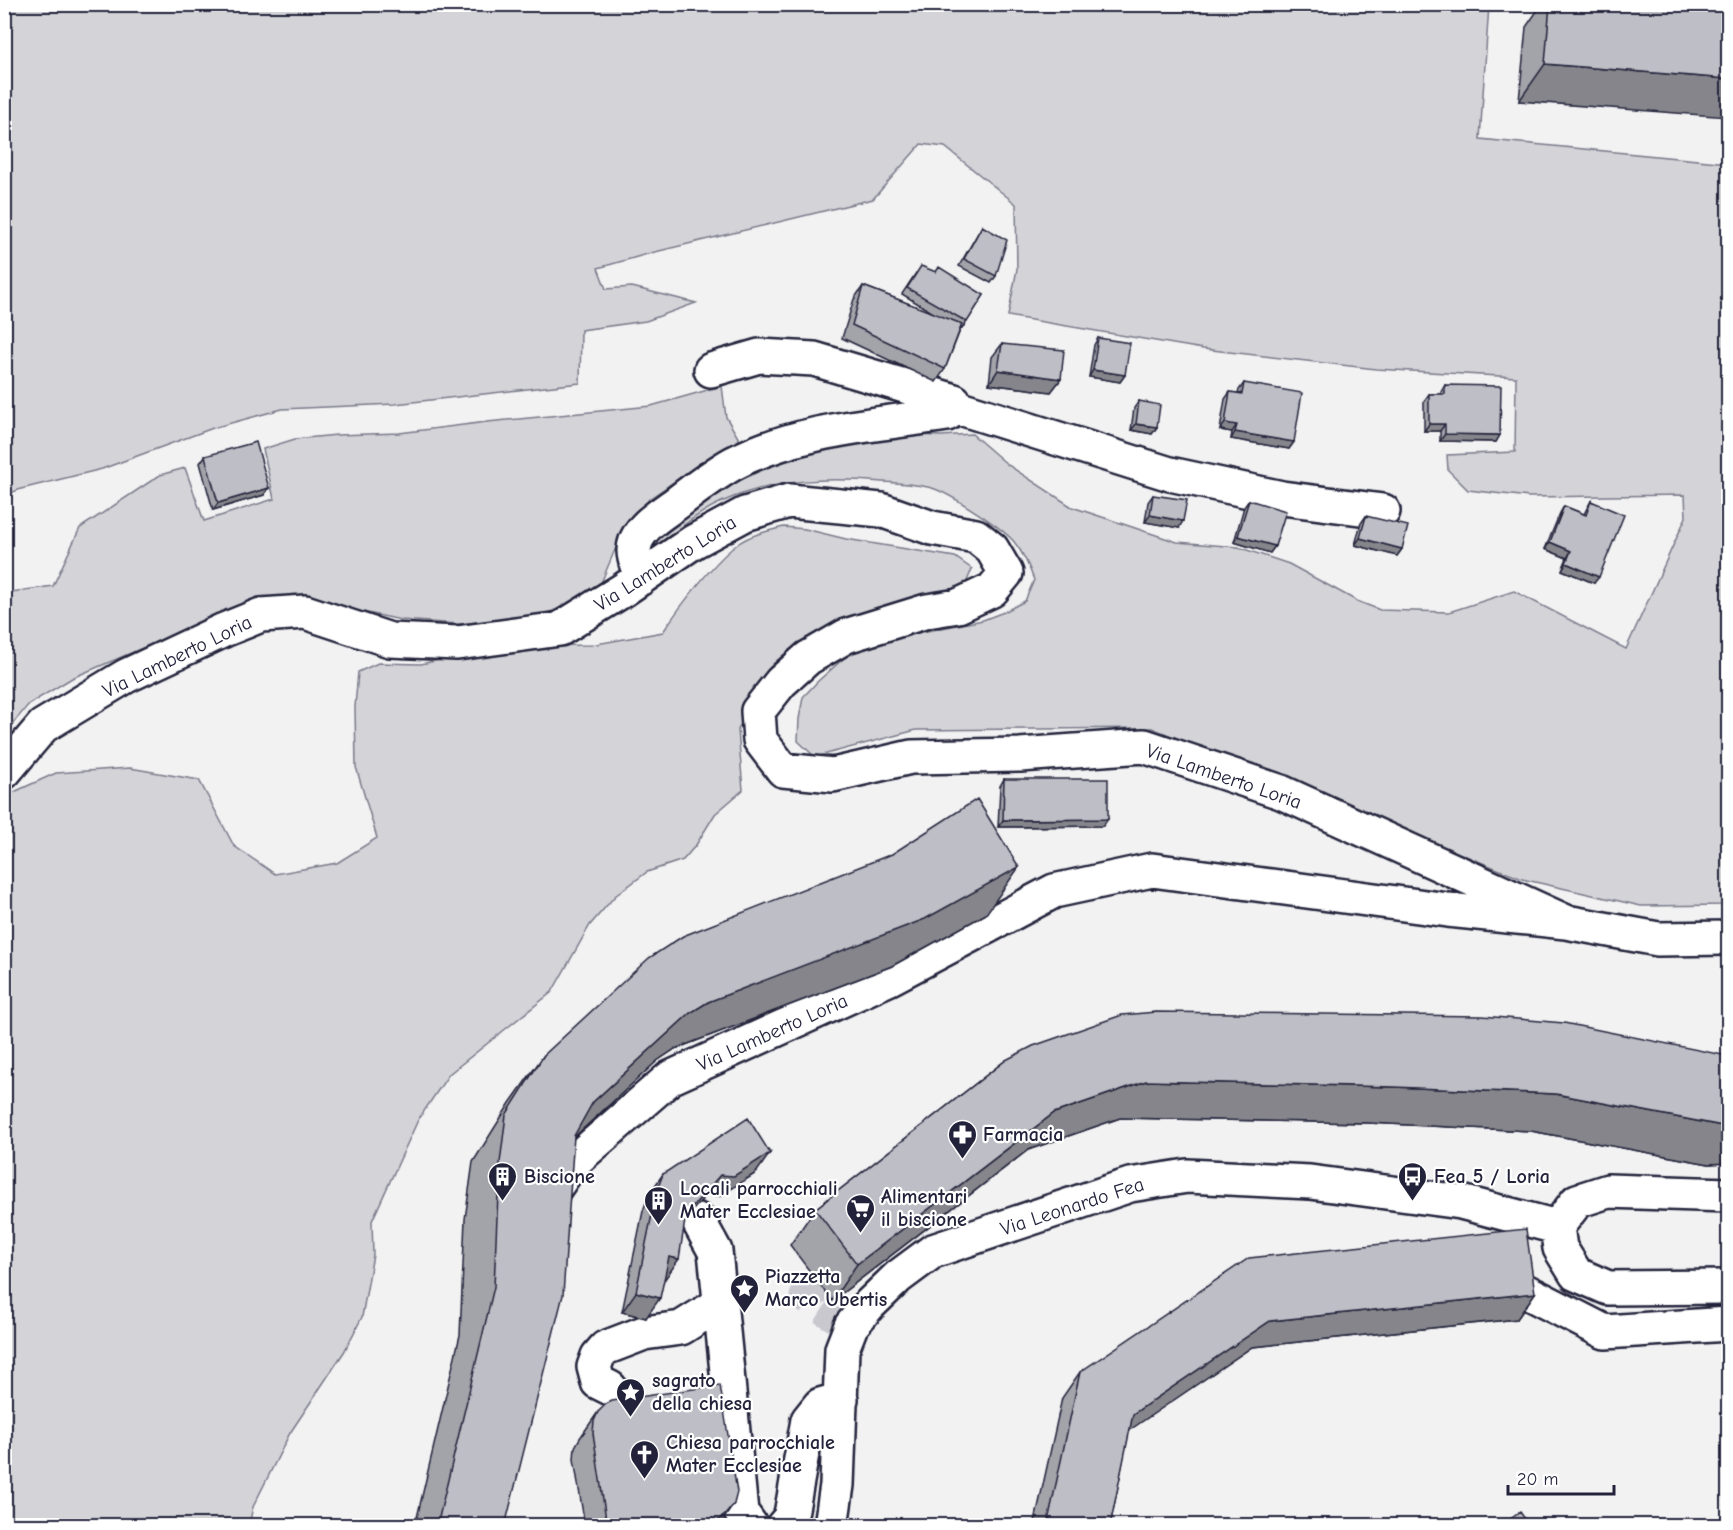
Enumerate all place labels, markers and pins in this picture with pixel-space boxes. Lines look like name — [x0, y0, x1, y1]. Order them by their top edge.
pharmacy icon: Farmacia — [946, 1118, 978, 1160]
place label: Farmacia — [983, 1123, 1063, 1146]
building icon: Biscione — [487, 1160, 519, 1202]
bus stop icon: Fea 5 / Loria — [1397, 1160, 1429, 1202]
place label: Biscione — [524, 1165, 595, 1188]
place label: Fea 5 / Loria — [1434, 1165, 1550, 1188]
place label: Locali parrocchiali Mater Ecclesiae — [680, 1177, 838, 1223]
building icon: Locali parrocchiali Mater Ecclesiae — [643, 1184, 675, 1226]
place label: Alimentari il biscione — [881, 1185, 967, 1231]
supermarket icon: Alimentari il biscione — [844, 1192, 876, 1234]
place label: Piazzetta Marco Ubertis — [765, 1265, 887, 1311]
place icon: Piazzetta Marco Ubertis — [728, 1272, 760, 1314]
place label: sagrato della chiesa — [652, 1369, 752, 1415]
place icon: sagrato della chiesa — [615, 1376, 647, 1418]
place label: Chiesa parrocchiale Mater Ecclesiae — [666, 1431, 835, 1477]
church icon: Chiesa parrocchiale Mater Ecclesiae — [629, 1438, 661, 1480]

